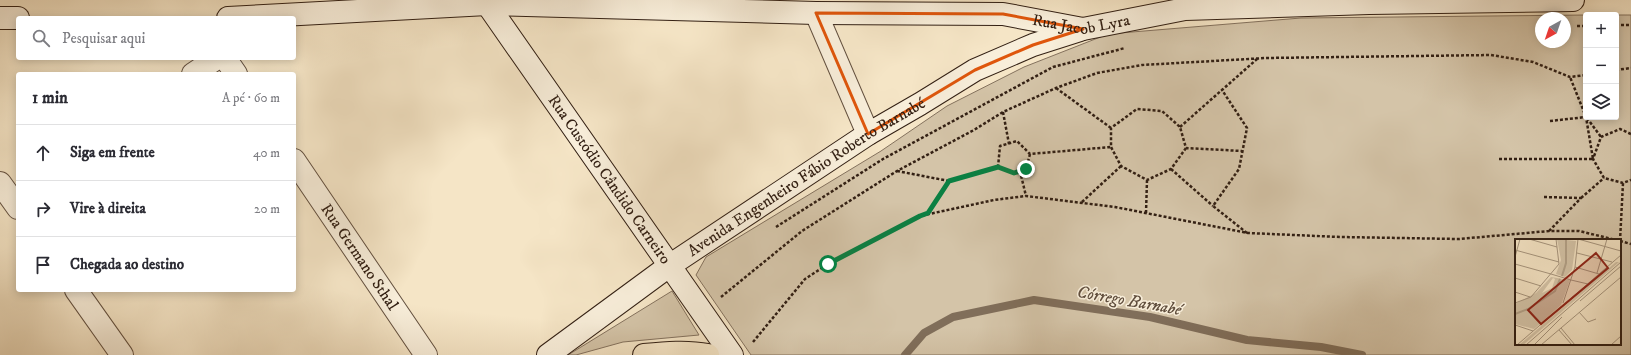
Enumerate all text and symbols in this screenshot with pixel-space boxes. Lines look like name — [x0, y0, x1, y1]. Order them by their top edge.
street label: Rua Jacob Lyra — [1031, 10, 1132, 39]
north arrow — [1535, 12, 1571, 48]
map controls — [1583, 12, 1619, 120]
button: + — [1583, 12, 1619, 48]
search box — [16, 16, 296, 60]
icon: search — [30, 27, 52, 49]
text: Pesquisar aqui — [62, 29, 145, 48]
button: − — [1583, 48, 1619, 84]
button: layers — [1583, 84, 1619, 120]
text: 1 min — [32, 87, 68, 109]
text: A pé · 60 m — [222, 90, 280, 106]
street label: Rua Custódio Cândido Carneiro — [544, 91, 676, 268]
street label: Avenida Engenheiro Fábio Roberto Barnabé — [684, 93, 929, 261]
icon: ahead — [32, 142, 54, 164]
text: Siga em frente — [70, 143, 155, 162]
text: 40 m — [253, 145, 280, 161]
route end — [1017, 160, 1035, 178]
icon: right — [32, 198, 54, 220]
text: Vire à direita — [70, 199, 146, 218]
street label: Rua Germano Sthal — [316, 200, 403, 314]
text: 20 m — [254, 201, 280, 217]
inset map — [1515, 239, 1621, 345]
icon: arrive — [32, 254, 54, 276]
text: Chegada ao destino — [70, 255, 184, 274]
route start — [819, 255, 837, 273]
water label: Córrego Barnabé — [1075, 281, 1186, 322]

